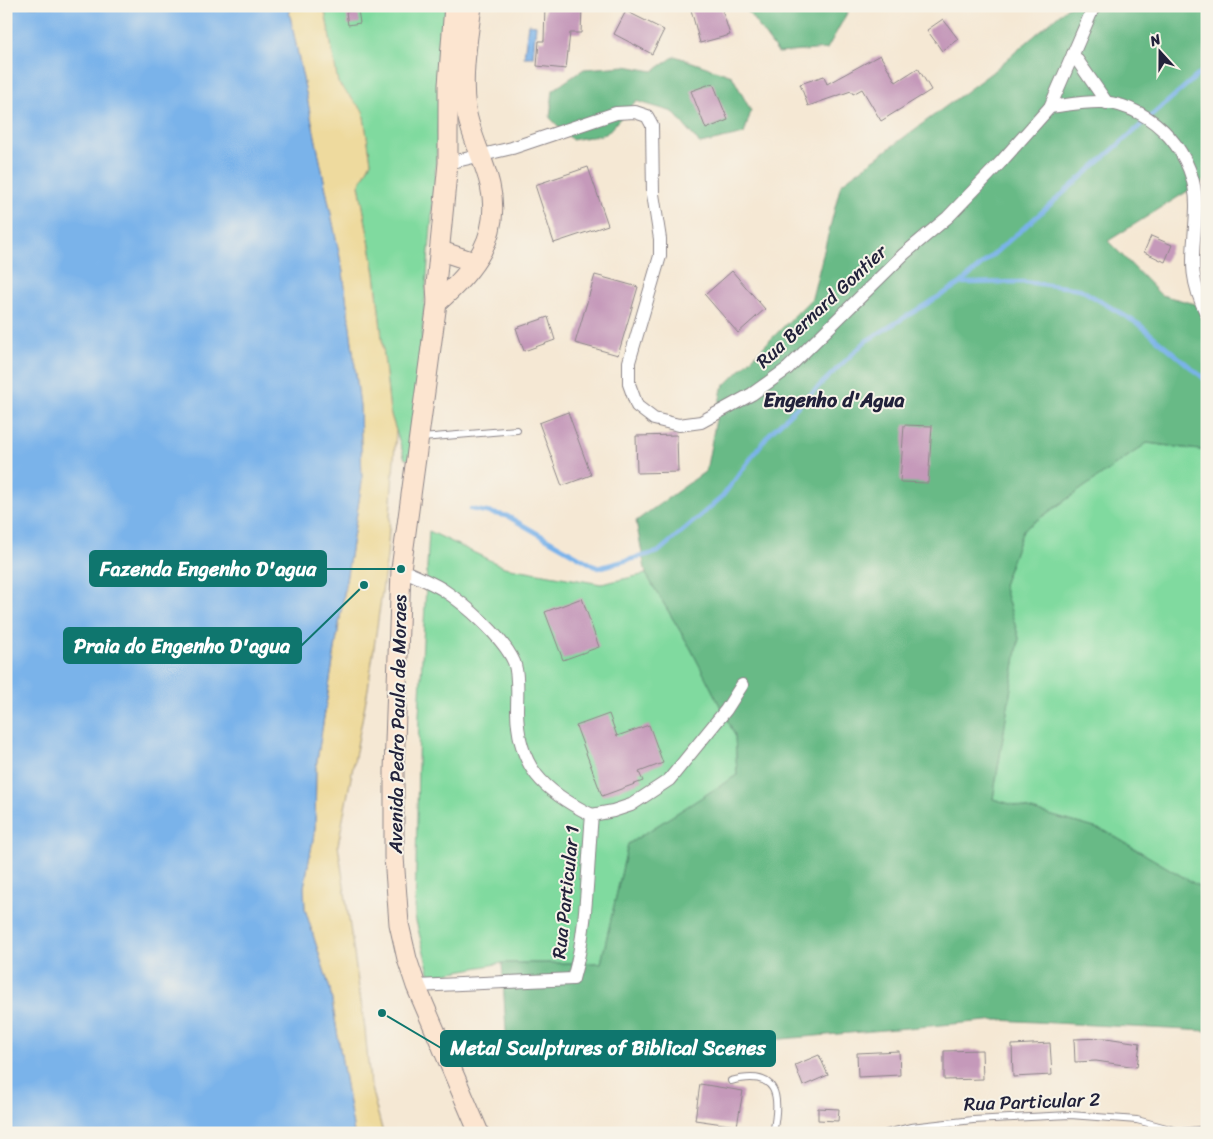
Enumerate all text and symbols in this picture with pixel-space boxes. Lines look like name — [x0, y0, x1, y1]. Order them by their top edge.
text: N — [1146, 27, 1165, 54]
north arrow — [1136, 28, 1186, 78]
street label: Rua Bernard Gontier — [748, 235, 896, 376]
district label: Engenho d'Agua — [764, 383, 904, 418]
callout: Fazenda Engenho D'agua — [90, 551, 326, 586]
text: Fazenda Engenho D'agua — [99, 552, 317, 587]
street label: Avenida Pedro Paula de Moraes — [379, 594, 416, 855]
callout: Praia do Engenho D'agua — [64, 628, 301, 663]
text: Praia do Engenho D'agua — [74, 629, 291, 664]
street label: Rua Particular 1 — [542, 824, 589, 960]
callout: Metal Sculptures of Biblical Scenes — [441, 1031, 775, 1066]
text: Metal Sculptures of Biblical Scenes — [449, 1031, 767, 1066]
street label: Rua Particular 2 — [963, 1083, 1101, 1120]

